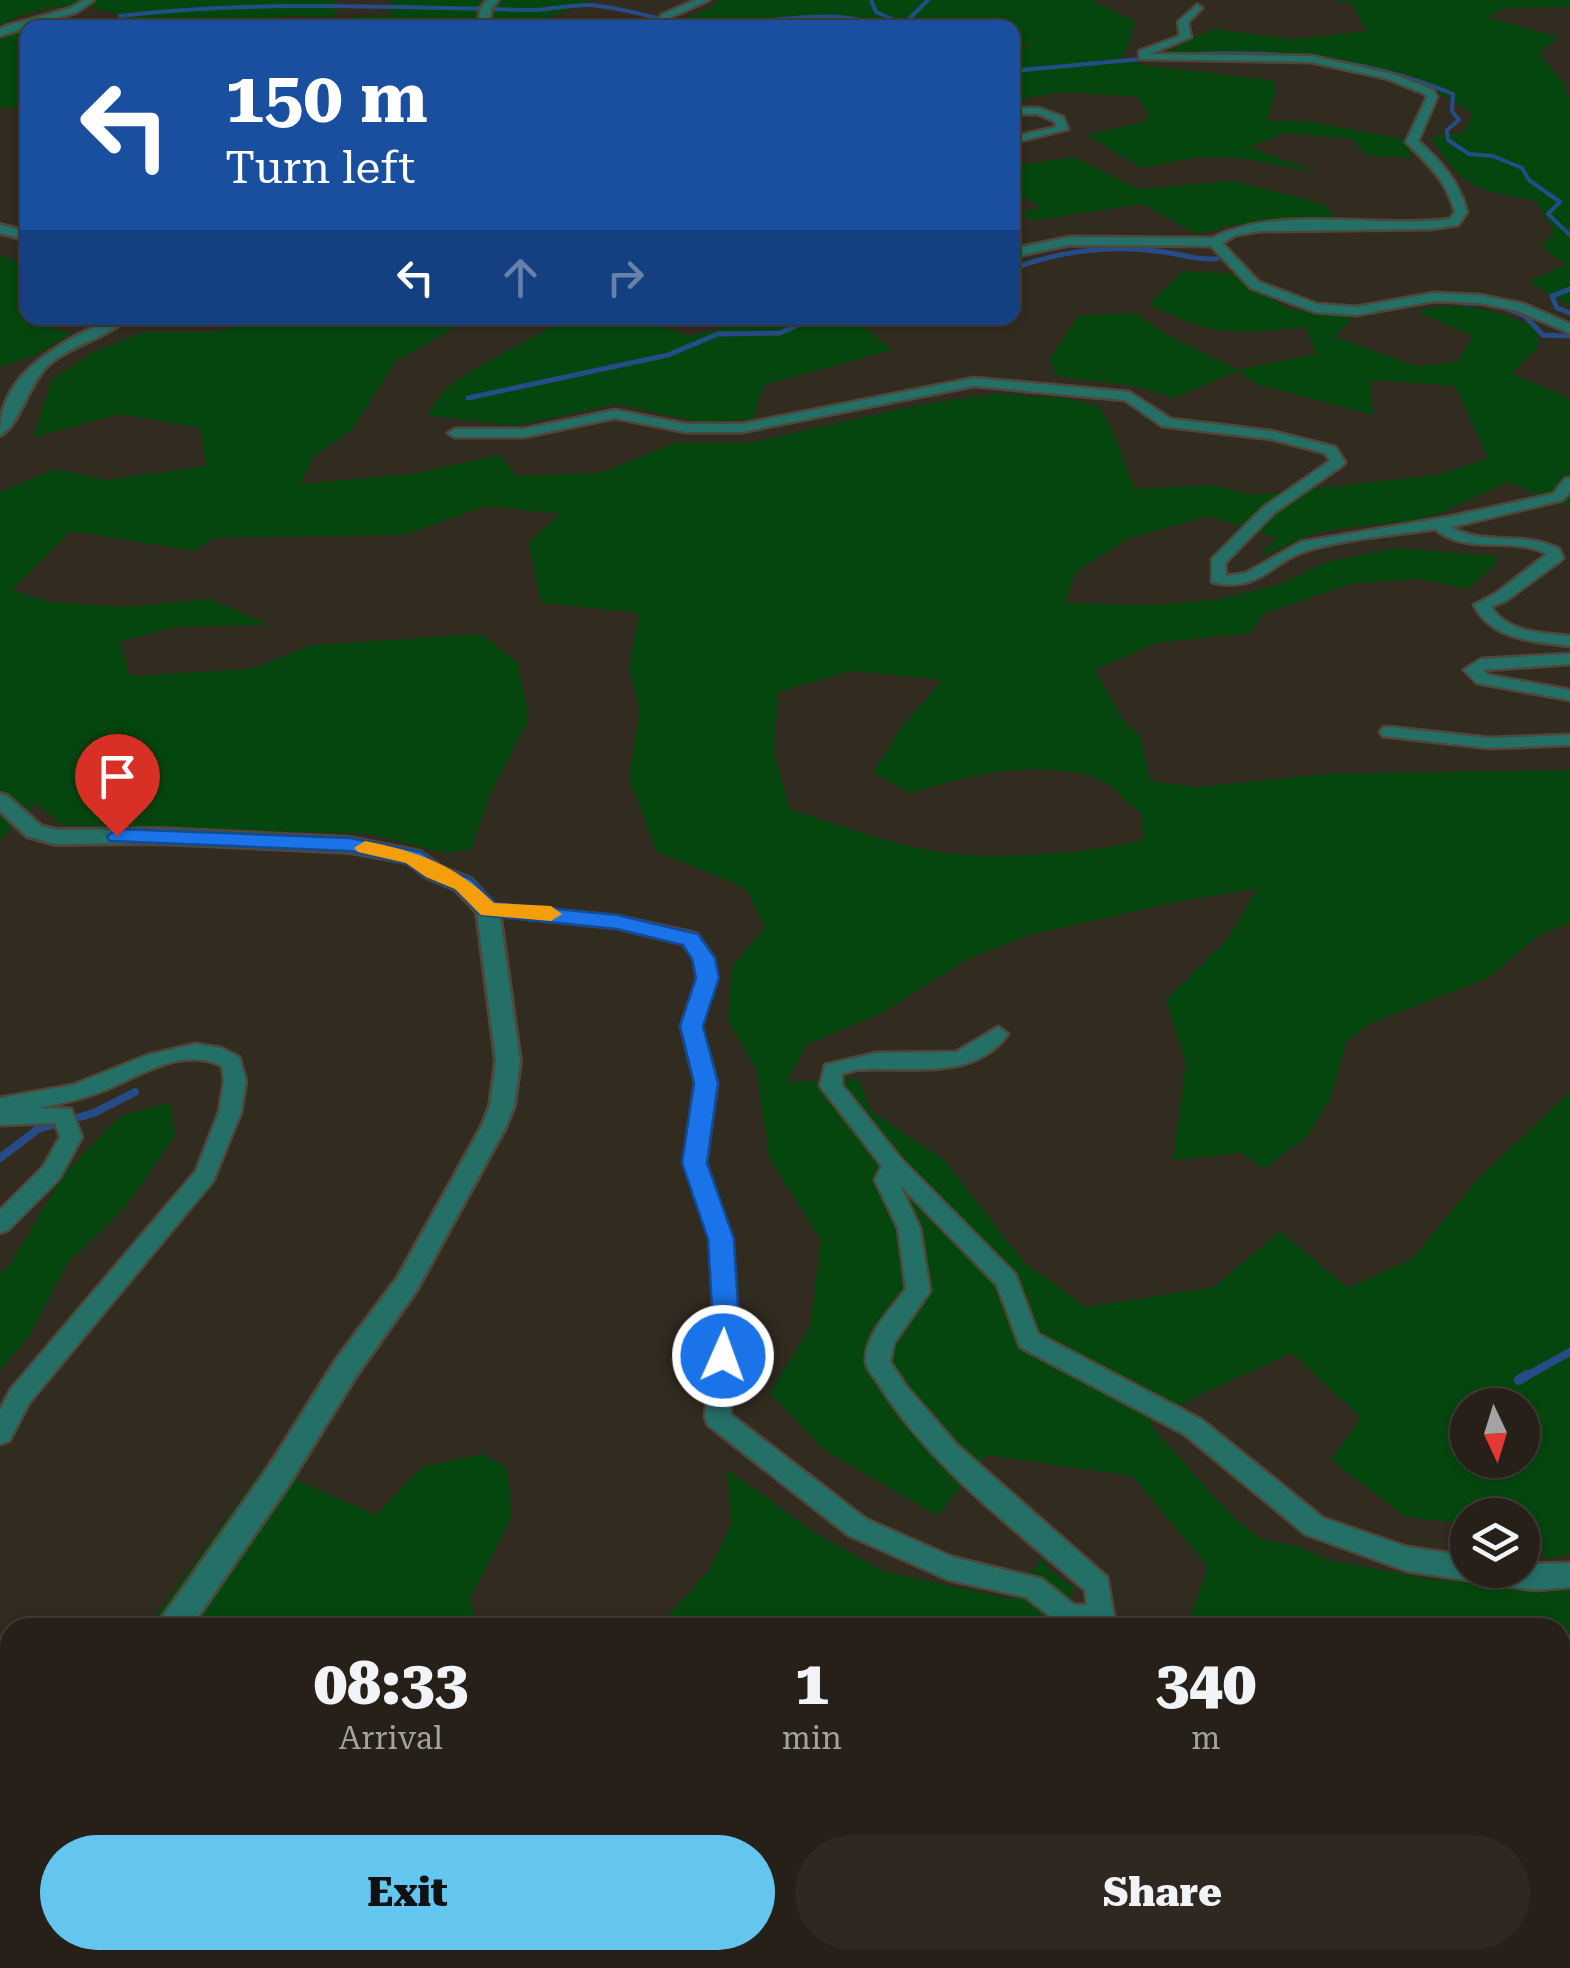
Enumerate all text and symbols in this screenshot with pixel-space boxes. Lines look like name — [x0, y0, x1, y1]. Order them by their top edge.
text: 150 m — [225, 57, 428, 139]
icon: left — [60, 60, 190, 190]
text: Turn left — [225, 141, 415, 194]
icon: left — [388, 250, 443, 305]
icon: ahead — [493, 250, 548, 305]
icon: right — [598, 250, 653, 305]
pin — [75, 734, 160, 837]
icon: arrive — [90, 749, 145, 804]
position arrow — [671, 1304, 775, 1408]
north arrow — [1450, 1388, 1540, 1478]
map controls — [1450, 1388, 1540, 1588]
button: layers — [1450, 1498, 1540, 1588]
text: 08:33 — [314, 1648, 468, 1719]
text: 1 — [795, 1648, 829, 1719]
text: 340 — [1155, 1648, 1256, 1719]
text: Arrival — [339, 1719, 443, 1757]
text: min — [782, 1719, 842, 1757]
text: m — [1191, 1719, 1220, 1757]
button: Exit — [40, 1835, 775, 1950]
button: Share — [795, 1835, 1530, 1950]

